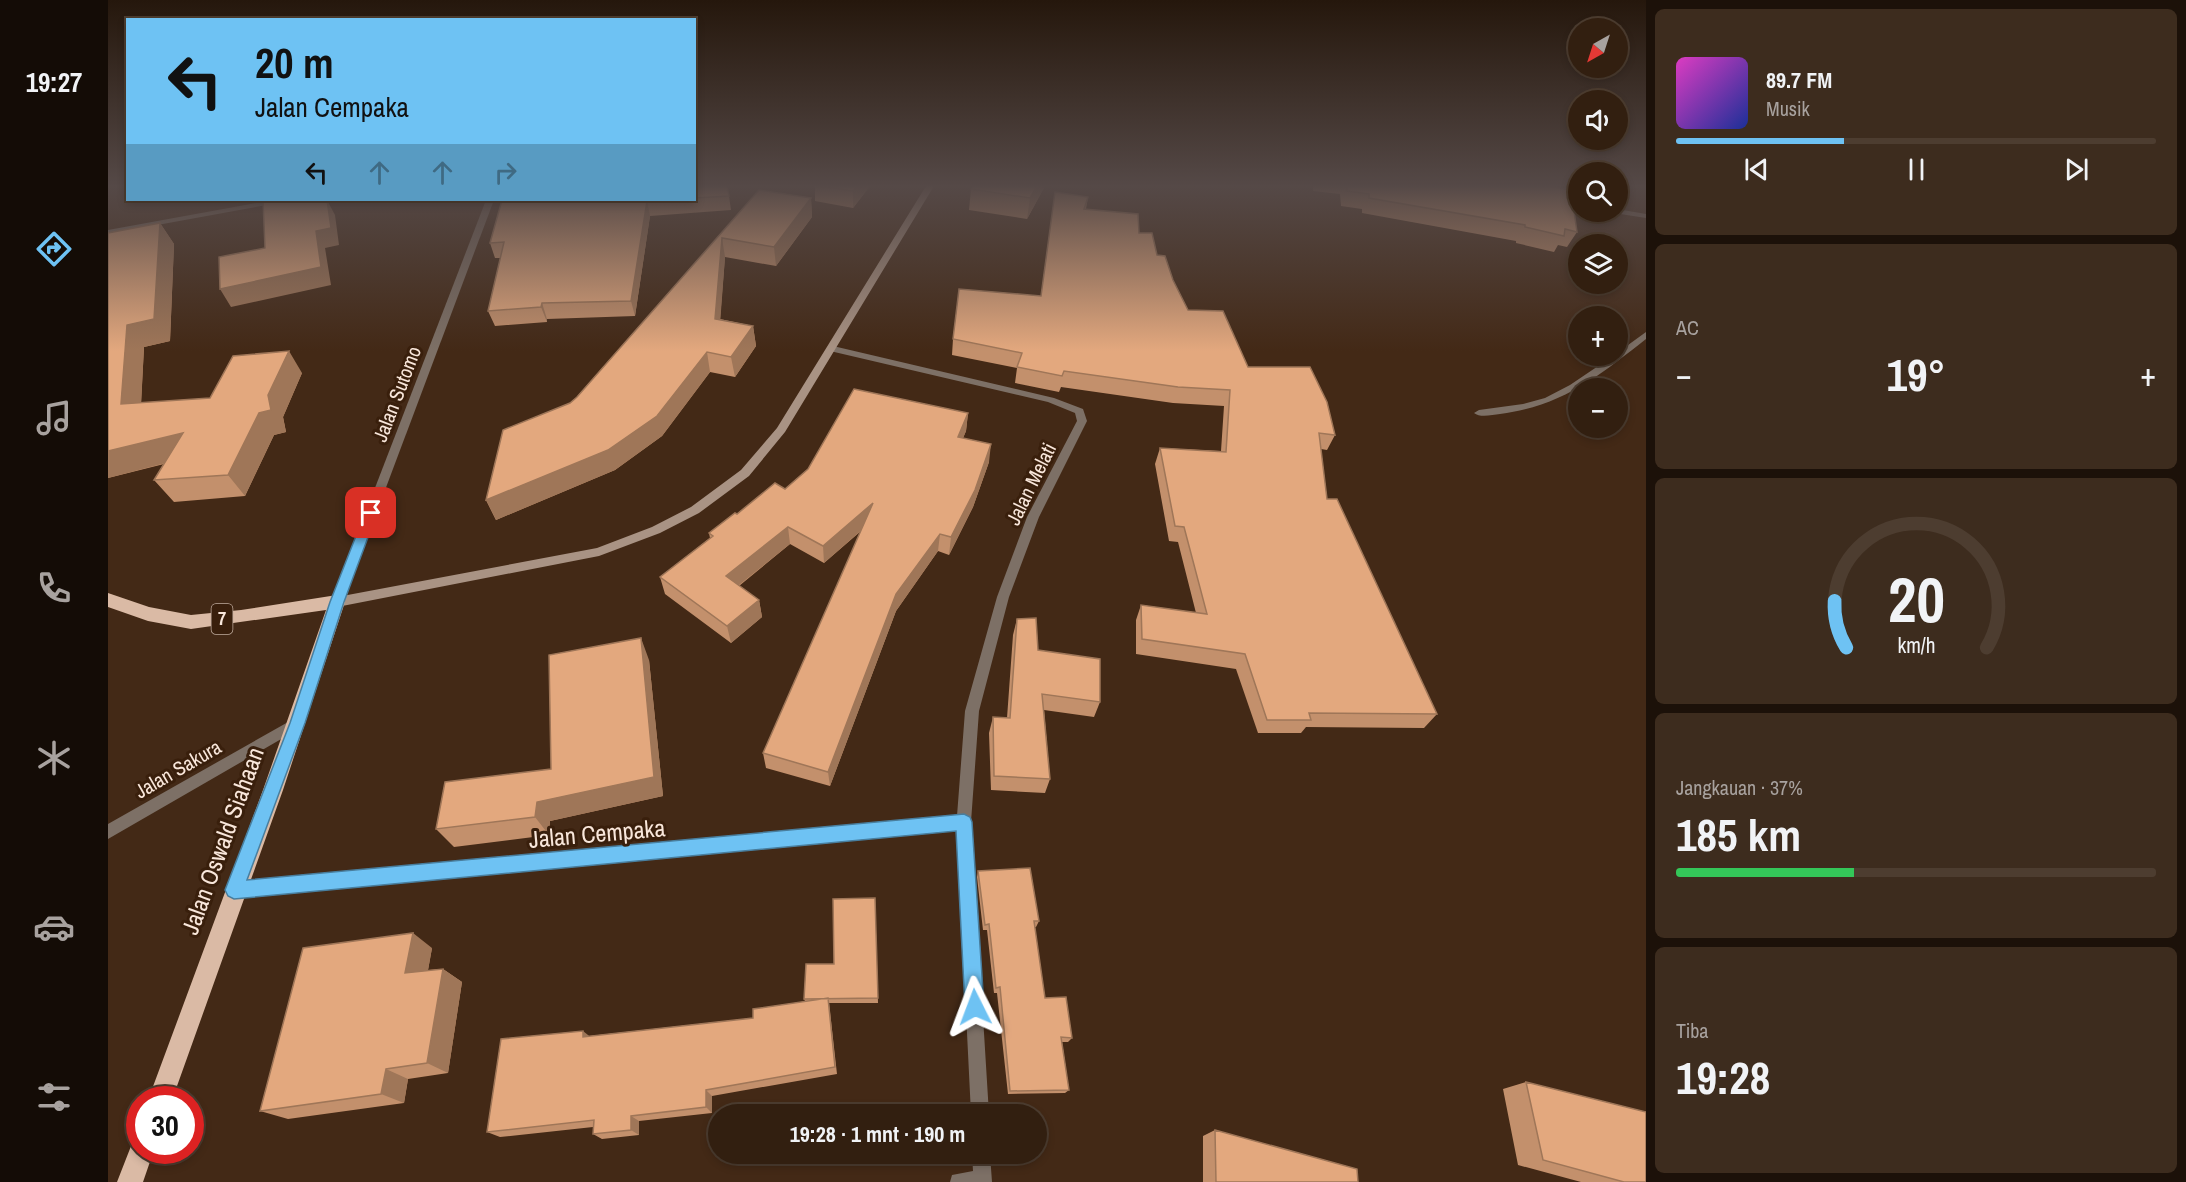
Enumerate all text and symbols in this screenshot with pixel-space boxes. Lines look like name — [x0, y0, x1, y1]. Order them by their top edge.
north arrow — [1568, 18, 1628, 78]
map controls — [1568, 18, 1628, 438]
text: 20 m — [255, 35, 334, 91]
icon: left — [156, 42, 234, 120]
text: 19:27 — [26, 64, 82, 100]
text: 89.7 FM — [1766, 65, 1832, 95]
text: Jalan Cempaka — [255, 89, 409, 125]
button: sound — [1568, 90, 1628, 150]
text: Musik — [1766, 95, 1810, 122]
icon: previous — [1740, 153, 1773, 186]
icon: pause — [1900, 153, 1933, 186]
icon: next — [2060, 153, 2093, 186]
icon: left — [300, 156, 333, 189]
icon: ahead — [363, 156, 396, 189]
icon: ahead — [426, 156, 459, 189]
icon: right — [489, 156, 522, 189]
button: search — [1568, 162, 1628, 222]
icon: directions — [33, 228, 75, 270]
button: layers — [1568, 234, 1628, 294]
button: + — [1568, 306, 1628, 366]
text: AC — [1676, 314, 1699, 341]
street label: Jalan Sutomo — [366, 342, 427, 445]
text: 19° — [1886, 344, 1946, 405]
text: − — [1676, 352, 1692, 396]
text: + — [2140, 352, 2156, 396]
button: − — [1568, 378, 1628, 438]
icon: music — [33, 397, 75, 439]
street label: Jalan Melati — [999, 438, 1062, 529]
pin — [345, 487, 396, 538]
icon: arrive — [354, 496, 387, 529]
text: 20 — [1888, 557, 1944, 641]
icon: phone — [33, 567, 75, 609]
road number: 7 — [212, 604, 232, 634]
text: km/h — [1897, 631, 1935, 660]
street label: Jalan Sakura — [130, 733, 226, 804]
icon: climate — [33, 737, 75, 779]
street label: Jalan Oswald Siahaan — [173, 743, 271, 939]
text: Jangkauan · 37% — [1676, 774, 1803, 801]
text: 185 km — [1676, 804, 1801, 865]
street label: Jalan Cempaka — [527, 811, 666, 855]
icon: car — [33, 906, 75, 948]
position arrow — [943, 975, 1007, 1039]
text: Tiba — [1676, 1017, 1708, 1044]
text: 19:28 — [1676, 1047, 1770, 1108]
icon: filters — [33, 1076, 75, 1118]
speed limit sign: 30 — [126, 1086, 204, 1164]
text: 19:28 · 1 mnt · 190 m — [790, 1119, 965, 1149]

